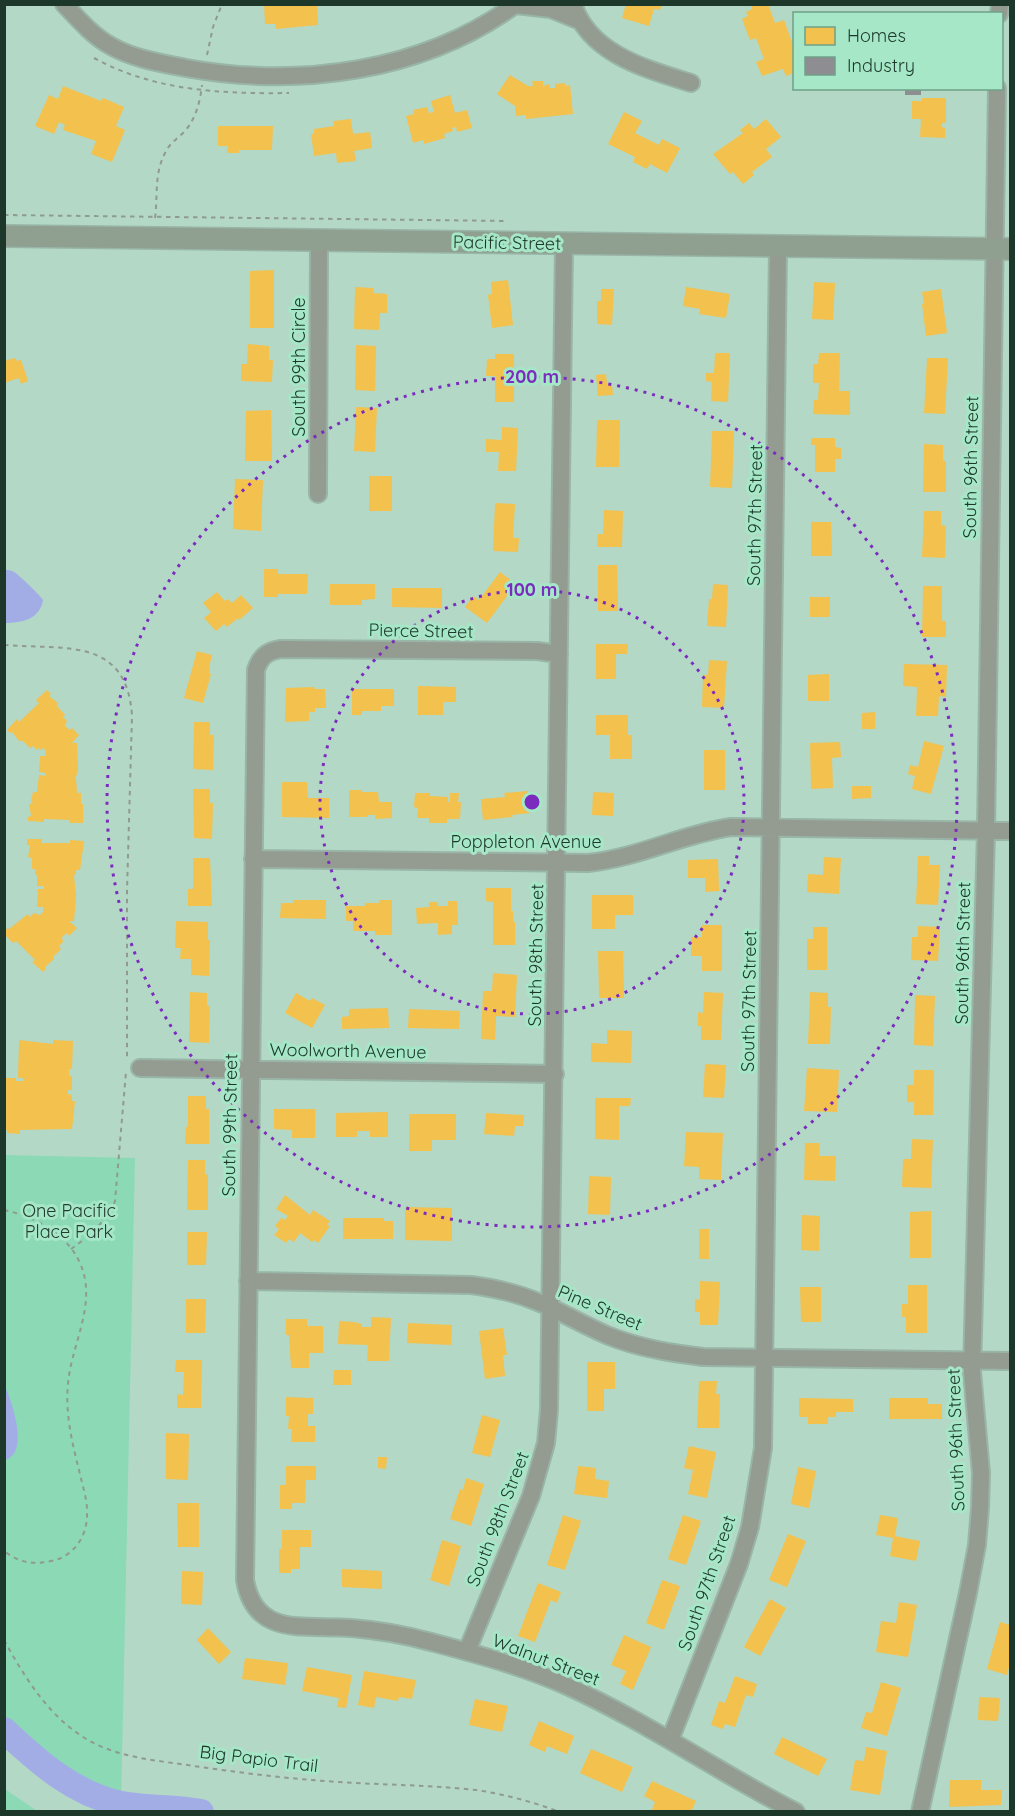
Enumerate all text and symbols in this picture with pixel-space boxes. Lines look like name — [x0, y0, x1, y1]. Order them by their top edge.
legend — [793, 12, 1003, 90]
text: Homes — [847, 24, 906, 47]
text: Industry — [847, 54, 915, 77]
street label: Pacific Street — [453, 230, 561, 255]
street label: South 99th Circle — [287, 297, 310, 437]
text: 200 m — [505, 365, 559, 388]
street label: South 96th Street — [958, 395, 983, 539]
street label: South 97th Street — [742, 444, 767, 586]
text: 100 m — [507, 578, 557, 601]
street label: Pierce Street — [368, 618, 474, 643]
centre of rings — [522, 792, 542, 812]
street label: Poppleton Avenue — [450, 830, 602, 853]
street label: South 96th Street — [950, 881, 975, 1025]
street label: South 98th Street — [523, 883, 548, 1027]
street label: South 97th Street — [736, 930, 761, 1072]
street label: Woolworth Avenue — [269, 1038, 427, 1063]
street label: South 99th Street — [217, 1053, 242, 1197]
park label: One Pacific Place Park — [22, 1199, 116, 1243]
street label: Pine Street — [555, 1280, 646, 1336]
street label: South 96th Street — [942, 1368, 969, 1512]
street label: South 98th Street — [461, 1448, 534, 1590]
street label: South 97th Street — [673, 1512, 740, 1654]
street label: Walnut Street — [489, 1629, 603, 1691]
street label: Big Papio Trail — [198, 1740, 320, 1777]

